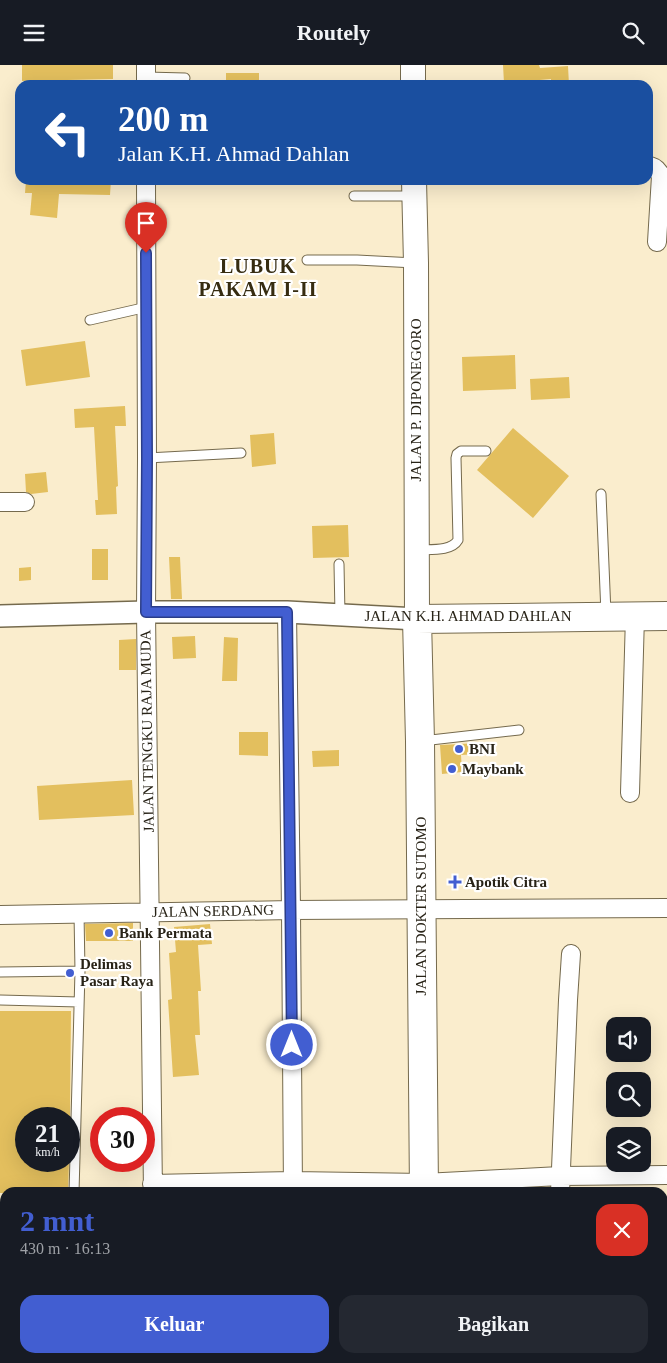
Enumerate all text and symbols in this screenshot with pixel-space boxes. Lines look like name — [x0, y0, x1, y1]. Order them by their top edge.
icon: menu — [20, 19, 48, 47]
icon: search — [619, 19, 647, 47]
text: Routely — [297, 20, 370, 45]
icon: left — [35, 100, 100, 165]
text: 200 m — [118, 100, 208, 139]
text: Jalan K.H. Ahmad Dahlan — [118, 141, 350, 166]
pin — [125, 202, 167, 253]
icon: arrive — [132, 209, 160, 237]
district label: LUBUK PAKAM I-II — [198, 255, 318, 300]
street label: JALAN P. DIPONEGORO — [408, 318, 424, 481]
street label: JALAN K.H. AHMAD DAHLAN — [364, 608, 572, 624]
street label: JALAN TENGKU RAJA MUDA — [137, 629, 157, 832]
place label: BNI — [469, 741, 496, 757]
marker: BNI — [453, 743, 465, 755]
place label: Maybank — [462, 761, 524, 777]
marker: Maybank — [446, 763, 458, 775]
street label: JALAN DOKTER SUTOMO — [413, 816, 429, 995]
place label: Apotik Citra — [465, 874, 548, 890]
marker: Apotik Citra — [449, 876, 461, 888]
street label: JALAN SERDANG — [152, 902, 274, 920]
place label: Bank Permata — [119, 925, 212, 941]
marker: Bank Permata — [103, 927, 115, 939]
place label: Delimas Pasar Raya — [80, 956, 154, 989]
marker: Delimas Pasar Raya — [64, 967, 76, 979]
map controls — [606, 1017, 651, 1172]
button: sound — [606, 1017, 651, 1062]
position arrow — [265, 1018, 317, 1070]
button: search — [606, 1072, 651, 1117]
speed limit sign: 30 — [90, 1107, 155, 1172]
text: 21 — [35, 1120, 60, 1147]
button: layers — [606, 1127, 651, 1172]
text: km/h — [35, 1145, 60, 1159]
text: 2 mnt — [20, 1204, 94, 1237]
button: close — [596, 1204, 648, 1256]
text: 430 m · 16:13 — [20, 1240, 110, 1257]
button: Keluar — [20, 1295, 329, 1353]
button: Bagikan — [339, 1295, 648, 1353]

